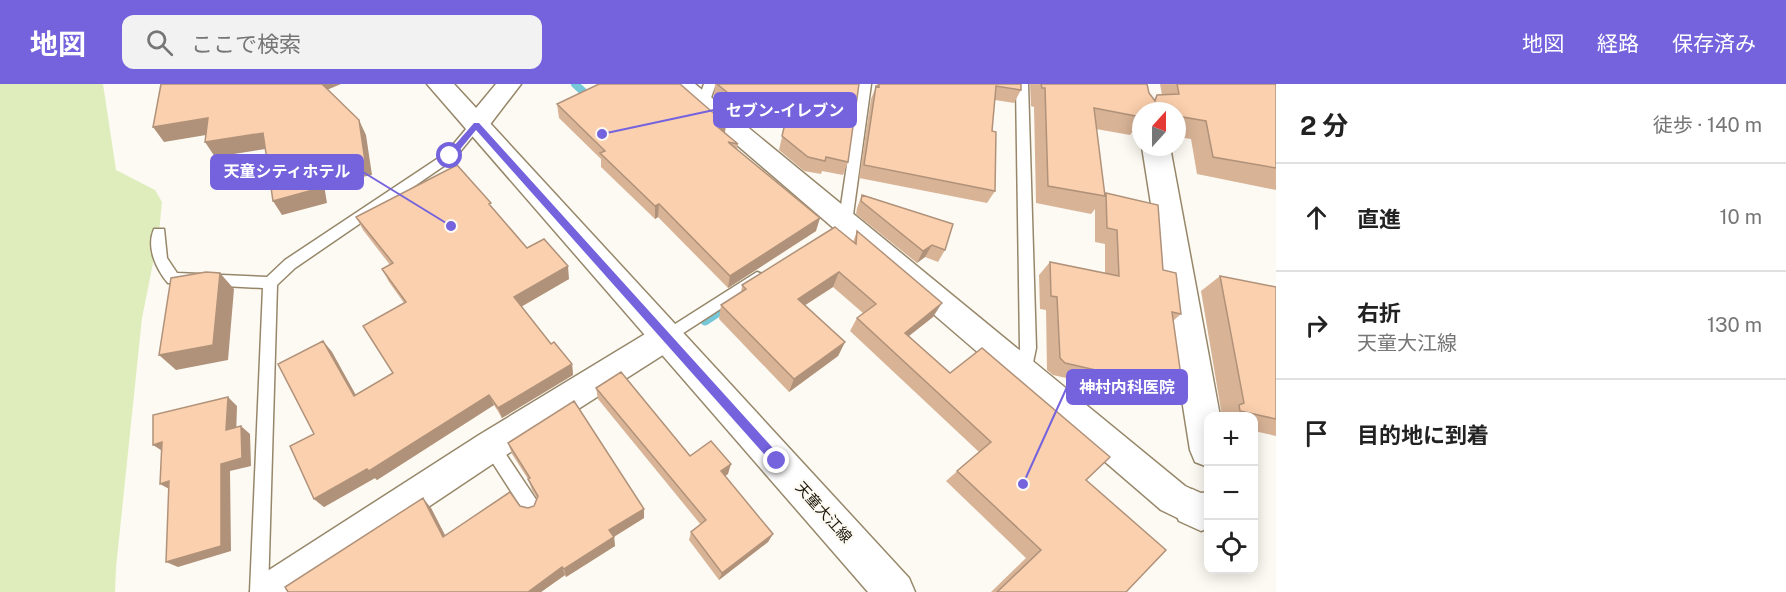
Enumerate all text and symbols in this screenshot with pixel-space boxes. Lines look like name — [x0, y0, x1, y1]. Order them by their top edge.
search box — [122, 15, 542, 69]
icon: search — [143, 26, 176, 59]
text: 地図 — [30, 27, 86, 60]
text: ここで検索 — [191, 31, 301, 57]
text: 地図 — [1522, 31, 1564, 56]
text: 経路 — [1597, 31, 1639, 56]
text: 保存済み — [1672, 31, 1756, 56]
callout: セブン-イレブン — [714, 93, 856, 127]
text: セブン-イレブン — [726, 101, 844, 120]
north arrow — [1132, 102, 1186, 156]
text: 2 分 — [1300, 110, 1348, 141]
text: 徒歩 · 140 m — [1653, 113, 1762, 137]
route start — [436, 142, 462, 168]
callout: 天童シティホテル — [211, 155, 363, 189]
text: 天童シティホテル — [223, 162, 351, 181]
icon: ahead — [1300, 201, 1333, 234]
text: 10 m — [1719, 205, 1762, 229]
text: 直進 — [1357, 206, 1401, 232]
text: 右折 — [1357, 300, 1401, 326]
icon: right — [1300, 309, 1333, 342]
text: 130 m — [1707, 313, 1762, 337]
text: 天童大江線 — [1357, 331, 1457, 355]
callout: 神村内科医院 — [1067, 370, 1187, 404]
text: 神村内科医院 — [1079, 378, 1175, 397]
map controls — [1204, 412, 1258, 574]
button: + — [1204, 412, 1258, 466]
icon: arrive — [1300, 417, 1333, 450]
text: 目的地に到着 — [1357, 422, 1489, 448]
route end — [763, 447, 789, 473]
button: − — [1204, 466, 1258, 520]
street label: 天童大江線 — [793, 478, 855, 546]
button: locate — [1204, 520, 1258, 574]

